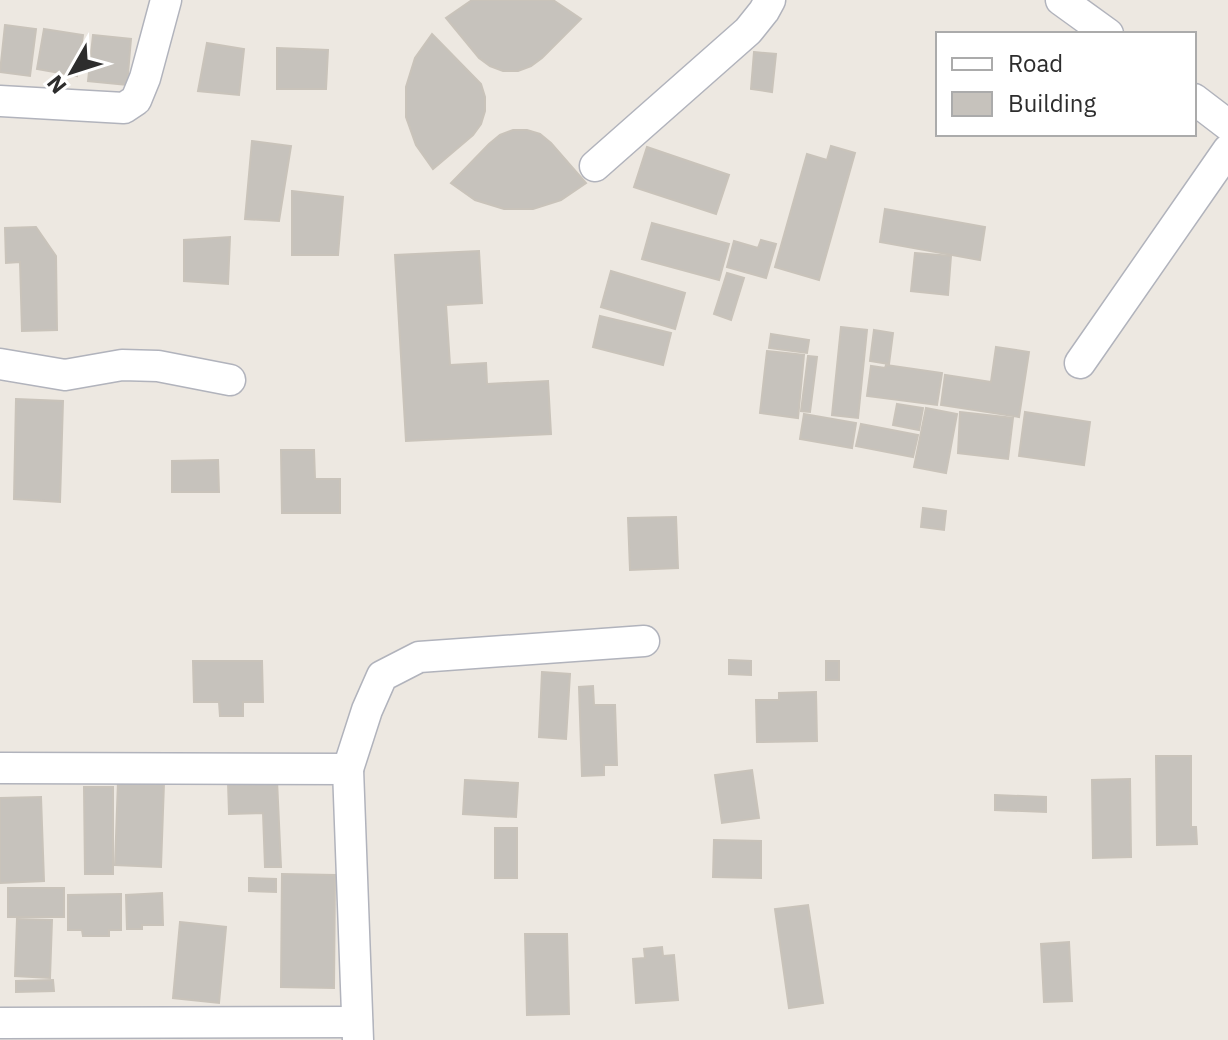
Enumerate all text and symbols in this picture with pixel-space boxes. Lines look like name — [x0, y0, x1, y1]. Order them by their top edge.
north arrow — [32, 32, 112, 112]
legend — [936, 32, 1196, 136]
text: Road — [1008, 47, 1063, 79]
text: N — [40, 70, 72, 100]
text: Building — [1008, 87, 1096, 119]

